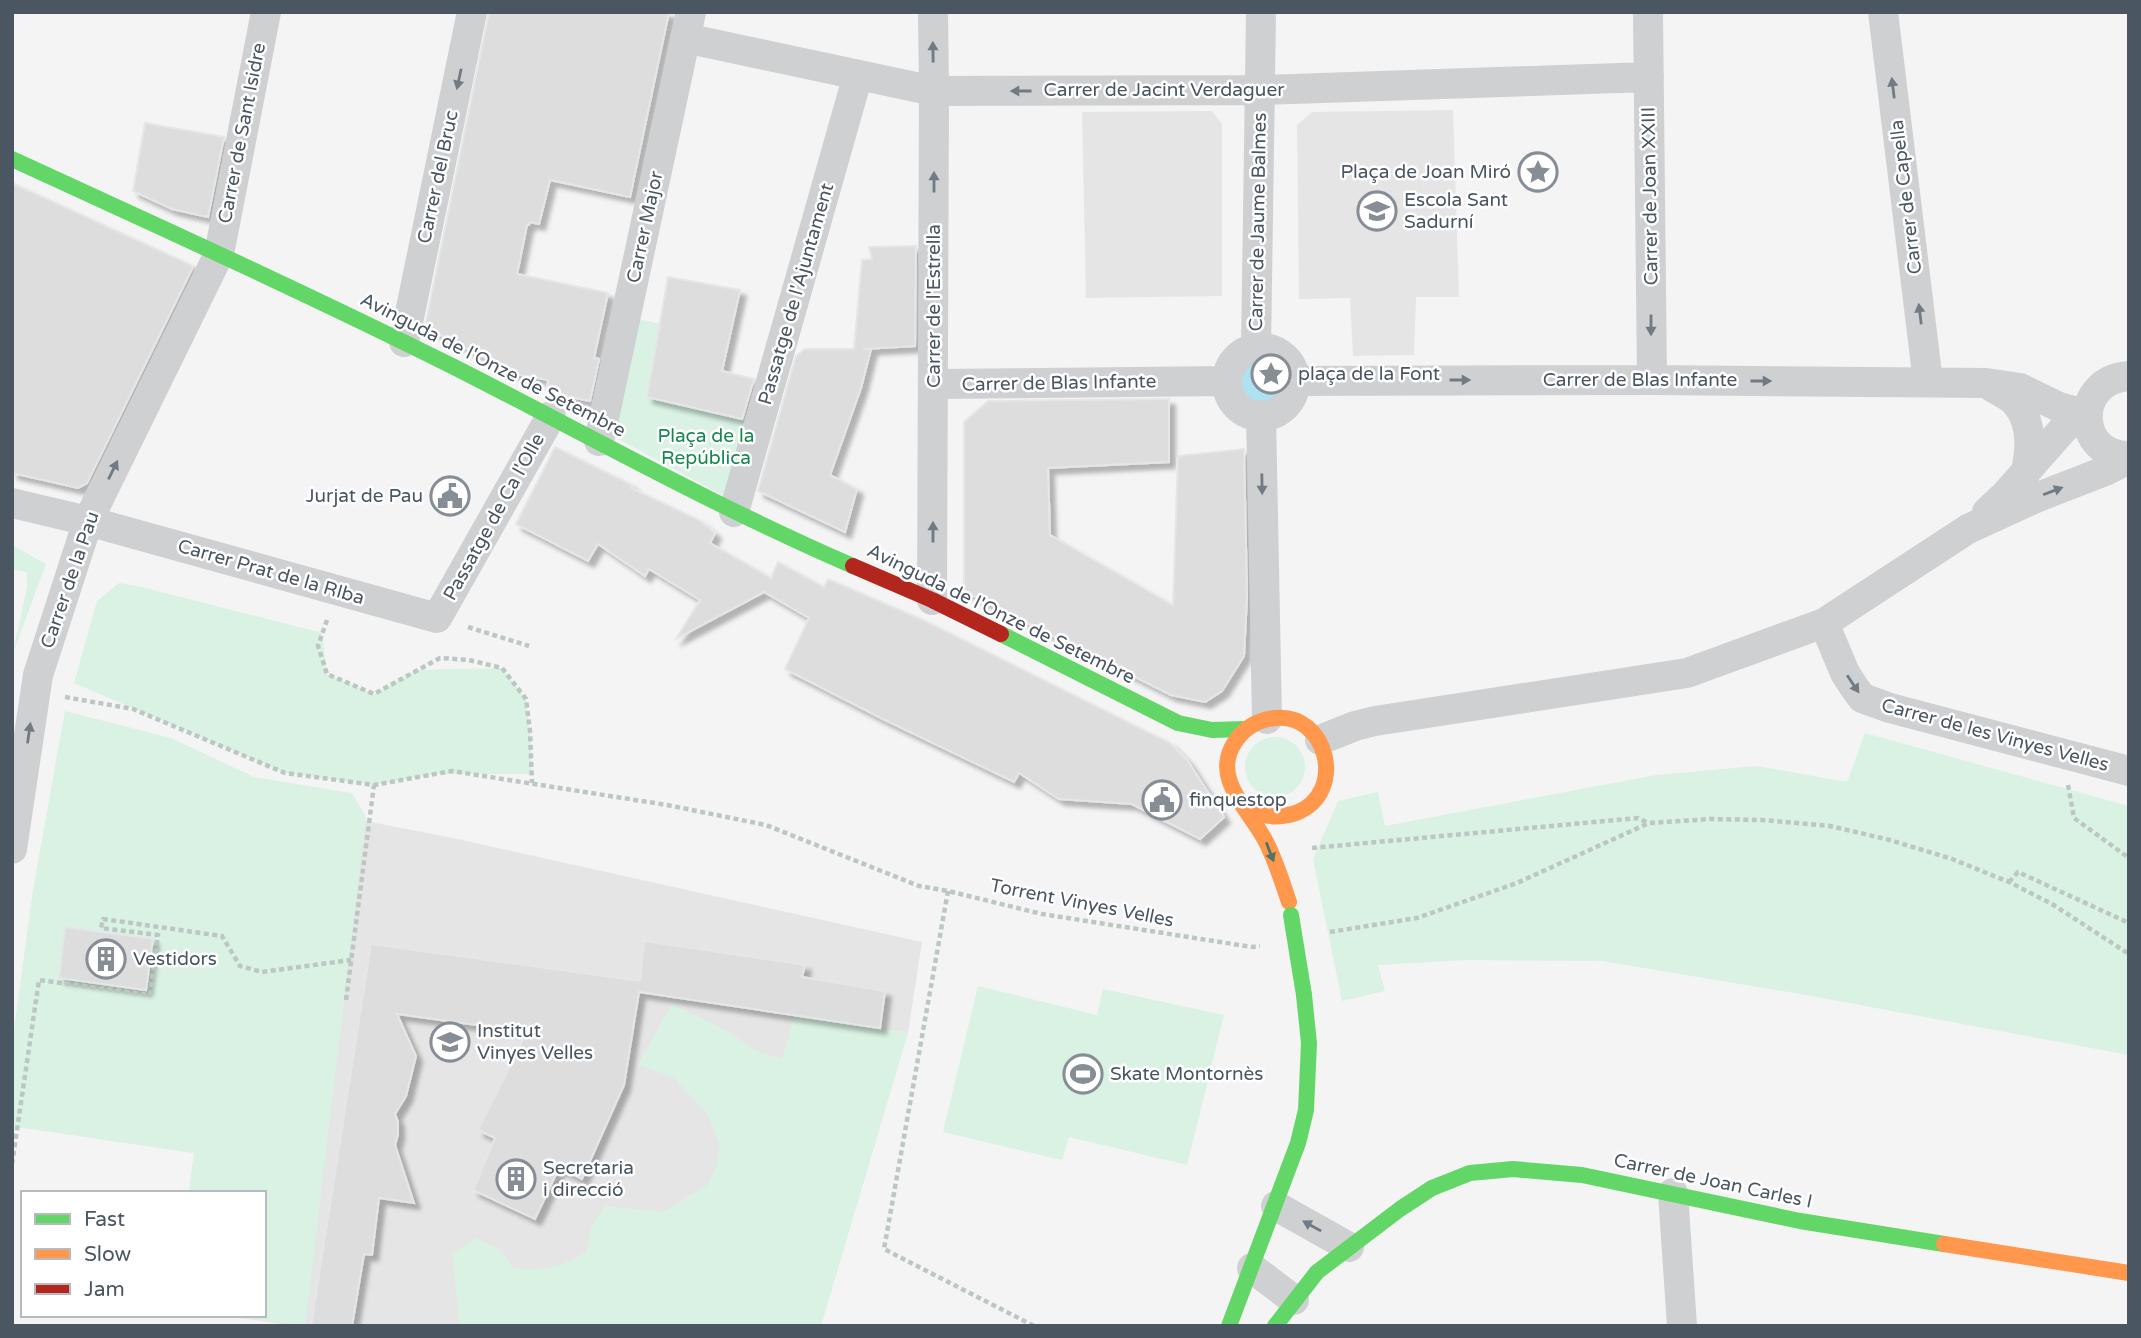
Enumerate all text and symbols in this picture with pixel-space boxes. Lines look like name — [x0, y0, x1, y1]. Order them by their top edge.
one-way arrow — [928, 40, 939, 62]
street label: Carrer de Sant Isidre — [214, 41, 270, 225]
one-way arrow — [453, 68, 464, 90]
one-way arrow — [1887, 77, 1898, 99]
street label: Carrer de Jacint Verdaguer — [1044, 79, 1285, 101]
one-way arrow — [1010, 85, 1032, 97]
street label: Carrer de Joan XXIII — [1637, 106, 1663, 286]
street label: Carrer del Bruc — [413, 108, 463, 246]
street label: Carrer de Jaume Balmes — [1245, 112, 1271, 332]
street label: Carrer de Capella — [1886, 118, 1926, 276]
place icon: Plaça de Joan Miró — [1517, 151, 1559, 193]
place label: Plaça de Joan Miró — [1340, 161, 1511, 183]
street label: Carrer Major — [622, 168, 668, 285]
one-way arrow — [928, 171, 940, 193]
street label: Passatge de l'Ajuntament — [754, 181, 838, 407]
place label: Escola Sant Sadurní — [1404, 189, 1508, 233]
school or university icon: Escola Sant Sadurní — [1356, 190, 1398, 232]
street label: Carrer de l'Estrella — [923, 224, 945, 388]
street label: Avinguda de l'Onze de Setembre — [357, 288, 629, 442]
one-way arrow — [1914, 303, 1925, 325]
one-way arrow — [1646, 315, 1657, 337]
place icon: plaça de la Font — [1250, 353, 1292, 395]
place label: plaça de la Font — [1298, 363, 1440, 385]
street label: Carrer de Blas Infante — [1543, 369, 1737, 391]
street label: Carrer de Blas Infante — [961, 370, 1157, 396]
one-way arrow — [1450, 374, 1472, 386]
one-way arrow — [1751, 375, 1773, 387]
park label: Plaça de la República — [658, 425, 754, 469]
street label: Passatge de Ca l'Olle — [439, 430, 549, 604]
one-way arrow — [107, 460, 118, 480]
one-way arrow — [1256, 473, 1268, 495]
public building icon: Jurjat de Pau — [429, 475, 471, 517]
place label: Jurjat de Pau — [306, 485, 423, 507]
one-way arrow — [2043, 486, 2064, 497]
street label: Carrer de la Pau — [36, 509, 104, 651]
one-way arrow — [927, 521, 939, 543]
street label: Carrer Prat de la RIba — [175, 535, 367, 609]
street label: Avinguda de l'Onze de Setembre — [864, 539, 1138, 689]
one-way arrow — [1846, 675, 1860, 693]
street label: Carrer de les Vinyes Velles — [1879, 694, 2111, 776]
one-way arrow — [24, 722, 35, 744]
public building icon: finquestop — [1141, 779, 1183, 821]
place label: finquestop — [1189, 789, 1287, 811]
one-way arrow — [1265, 842, 1276, 863]
street label: Torrent Vinyes Velles — [988, 874, 1176, 932]
building icon: Vestidors — [85, 938, 127, 980]
place label: Vestidors — [133, 948, 217, 970]
place label: Institut Vinyes Velles — [477, 1020, 593, 1064]
school or university icon: Institut Vinyes Velles — [429, 1021, 471, 1063]
sports icon: Skate Montornès — [1062, 1053, 1104, 1095]
place label: Skate Montornès — [1110, 1063, 1263, 1085]
street label: Carrer de Joan Carles I — [1612, 1149, 1814, 1213]
place label: Secretaria i direcció — [543, 1157, 634, 1201]
building icon: Secretaria i direcció — [495, 1158, 537, 1200]
legend — [21, 1191, 266, 1317]
text: Fast — [84, 1207, 125, 1232]
one-way arrow — [1303, 1220, 1322, 1232]
text: Slow — [84, 1242, 132, 1267]
text: Jam — [84, 1277, 125, 1302]

